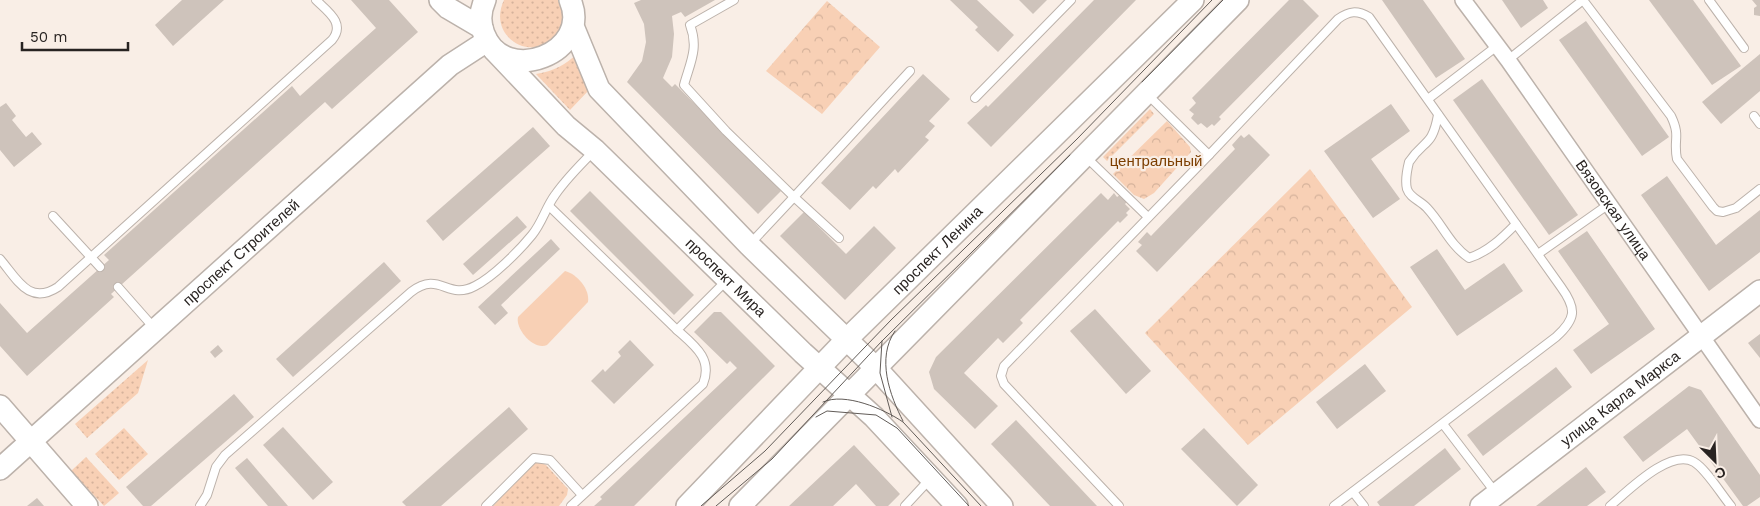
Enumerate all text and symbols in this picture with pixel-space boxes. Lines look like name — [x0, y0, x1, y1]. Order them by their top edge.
scale bar — [22, 20, 129, 52]
text: 50 m — [30, 28, 67, 46]
park label: центральный — [1110, 152, 1202, 170]
street label: Вязовская улица — [1572, 156, 1655, 264]
street label: проспект Строителей — [179, 196, 303, 309]
street label: проспект Ленина — [889, 202, 987, 298]
street label: проспект Мира — [682, 234, 770, 321]
street label: улица Карла Маркса — [1557, 347, 1684, 450]
north arrow — [1690, 436, 1740, 486]
text: С — [1712, 464, 1728, 482]

